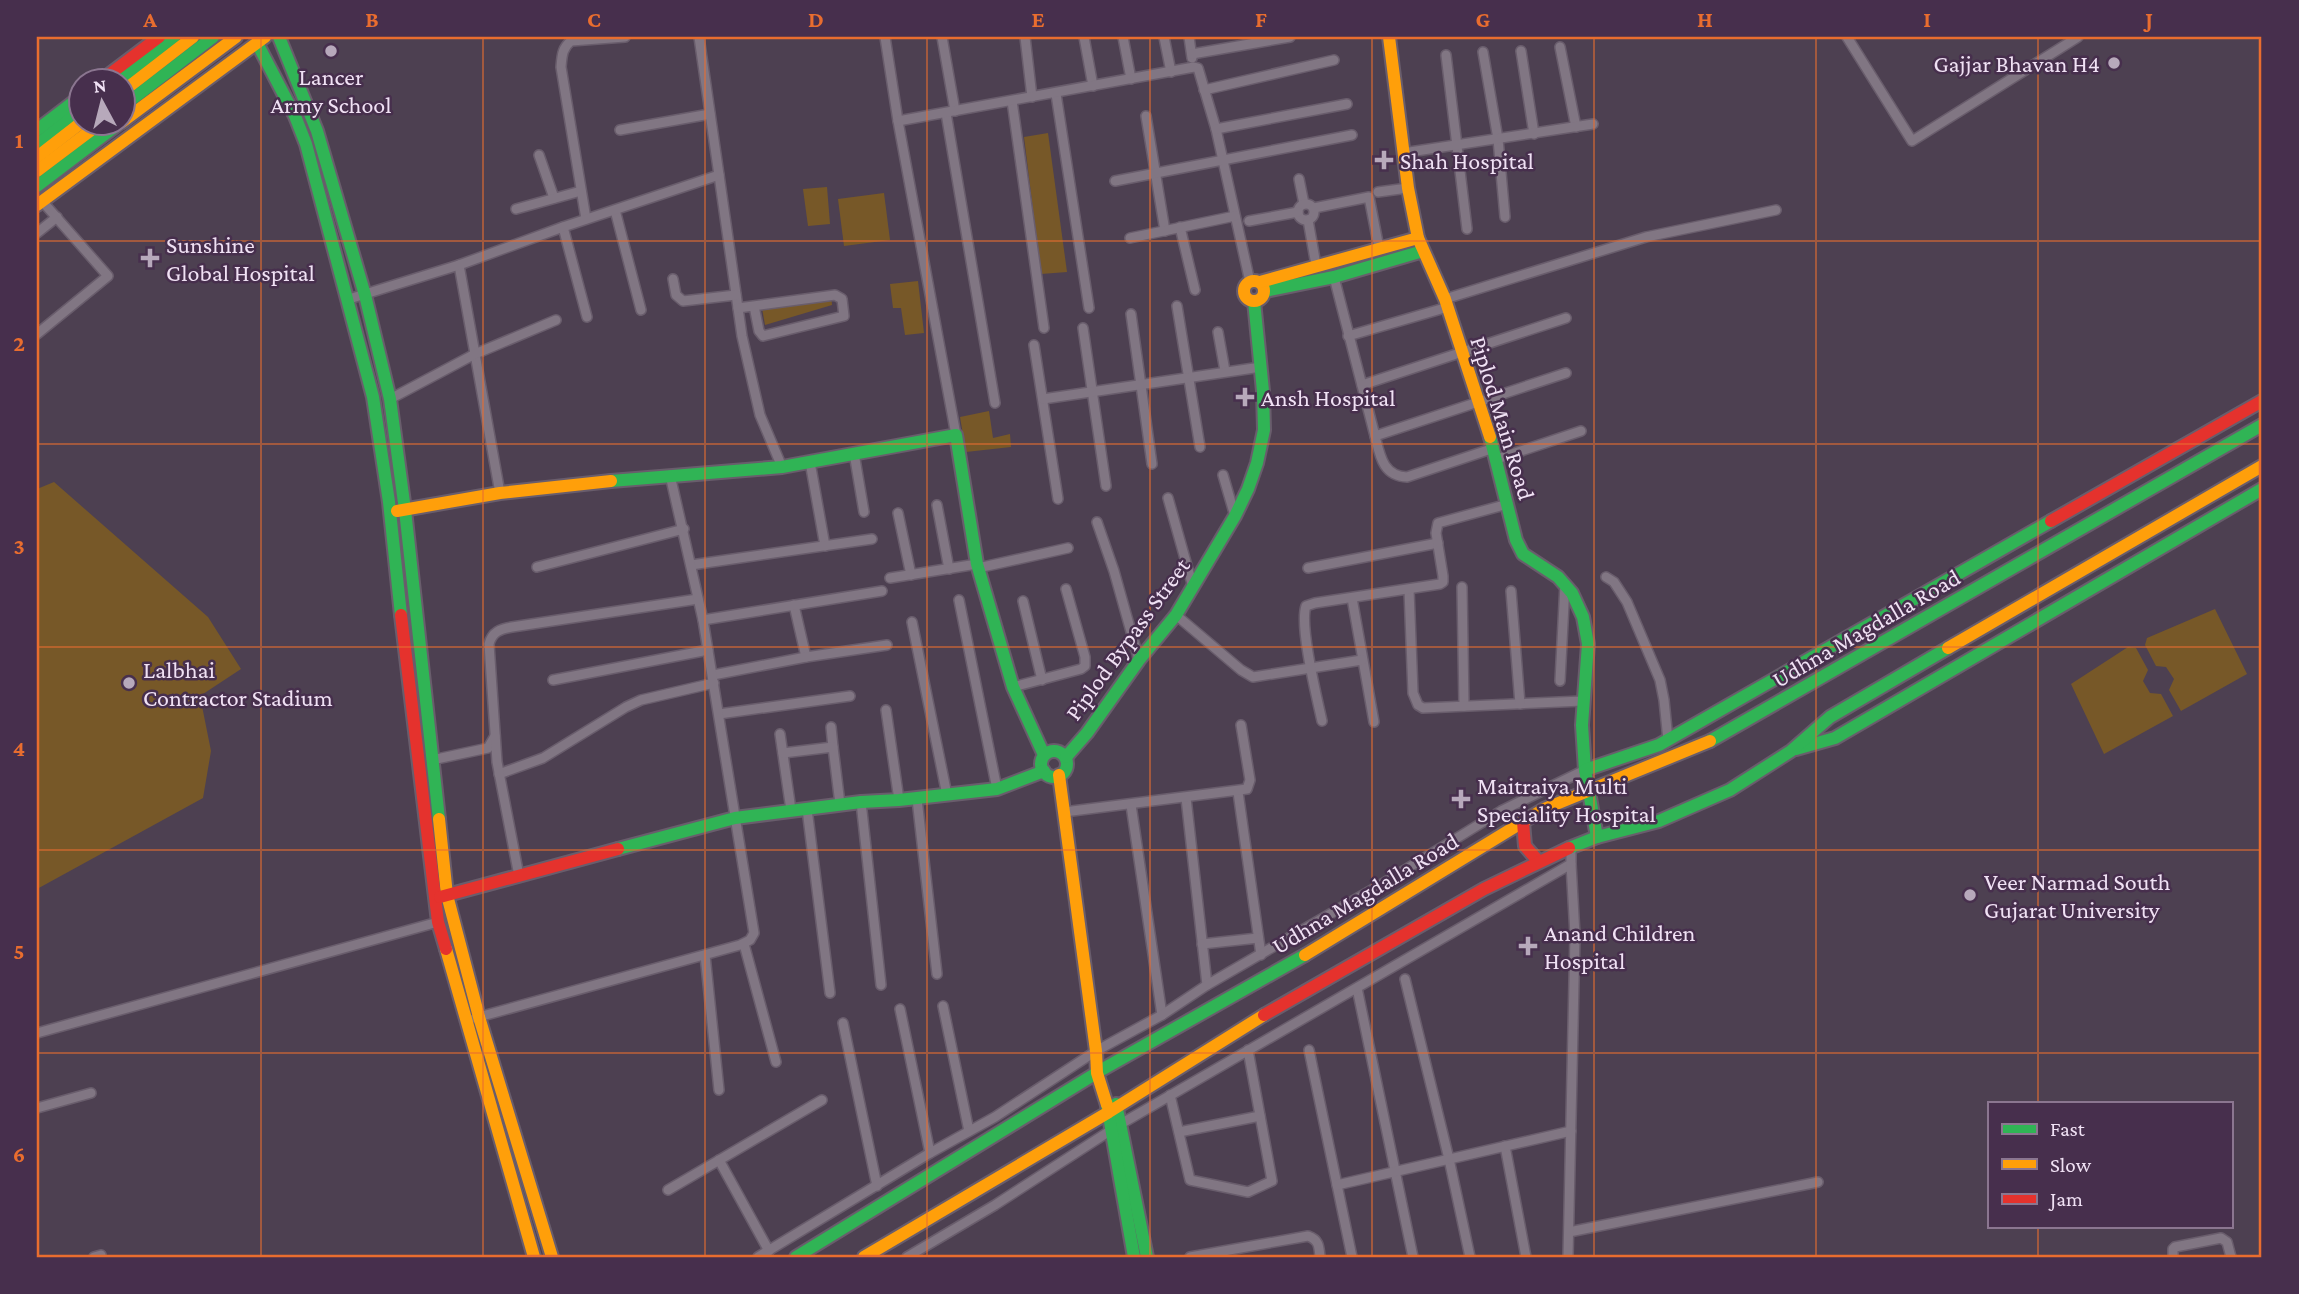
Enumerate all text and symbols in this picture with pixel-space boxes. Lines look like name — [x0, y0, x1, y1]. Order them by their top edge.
text: A — [142, 6, 157, 32]
text: B — [365, 6, 379, 32]
text: C — [587, 6, 601, 32]
text: D — [808, 6, 824, 32]
text: E — [1031, 6, 1045, 32]
text: F — [1255, 6, 1267, 32]
text: G — [1476, 6, 1491, 32]
text: H — [1697, 6, 1713, 32]
text: I — [1923, 6, 1931, 32]
text: J — [2143, 6, 2153, 32]
marker: Lancer Army School — [323, 43, 339, 59]
place label: Gajjar Bhavan H4 — [1933, 50, 2100, 77]
marker: Gajjar Bhavan H4 — [2106, 55, 2122, 71]
place label: Lancer Army School — [270, 63, 392, 118]
north arrow — [66, 66, 136, 136]
text: N — [92, 74, 108, 97]
text: 1 — [15, 127, 24, 153]
place label: Shah Hospital — [1400, 147, 1534, 174]
marker: Shah Hospital — [1374, 150, 1394, 170]
place label: Sunshine Global Hospital — [166, 231, 315, 286]
marker: Sunshine Global Hospital — [140, 248, 160, 268]
text: 2 — [13, 330, 25, 356]
street label: Piplod Main Road — [1465, 333, 1541, 503]
place label: Ansh Hospital — [1261, 384, 1396, 411]
marker: Ansh Hospital — [1235, 387, 1255, 407]
text: 3 — [13, 533, 25, 559]
street label: Piplod Bypass Street — [1059, 552, 1195, 725]
street label: Udhna Magdalla Road — [1767, 563, 1965, 693]
place label: Lalbhai Contractor Stadium — [143, 656, 333, 711]
marker: Lalbhai Contractor Stadium — [121, 675, 137, 691]
text: 4 — [13, 735, 25, 761]
place label: Maitraiya Multi Speciality Hospital — [1477, 772, 1656, 827]
marker: Maitraiya Multi Speciality Hospital — [1451, 789, 1471, 809]
street label: Udhna Magdalla Road — [1267, 827, 1463, 959]
place label: Veer Narmad South Gujarat University — [1984, 868, 2170, 923]
marker: Veer Narmad South Gujarat University — [1962, 887, 1978, 903]
place label: Anand Children Hospital — [1544, 919, 1695, 974]
marker: Anand Children Hospital — [1518, 936, 1538, 956]
text: 5 — [13, 938, 25, 964]
legend — [1988, 1102, 2232, 1228]
text: Fast — [2050, 1117, 2086, 1141]
text: 6 — [13, 1141, 25, 1167]
text: Slow — [2050, 1153, 2092, 1177]
text: Jam — [2048, 1187, 2083, 1211]

